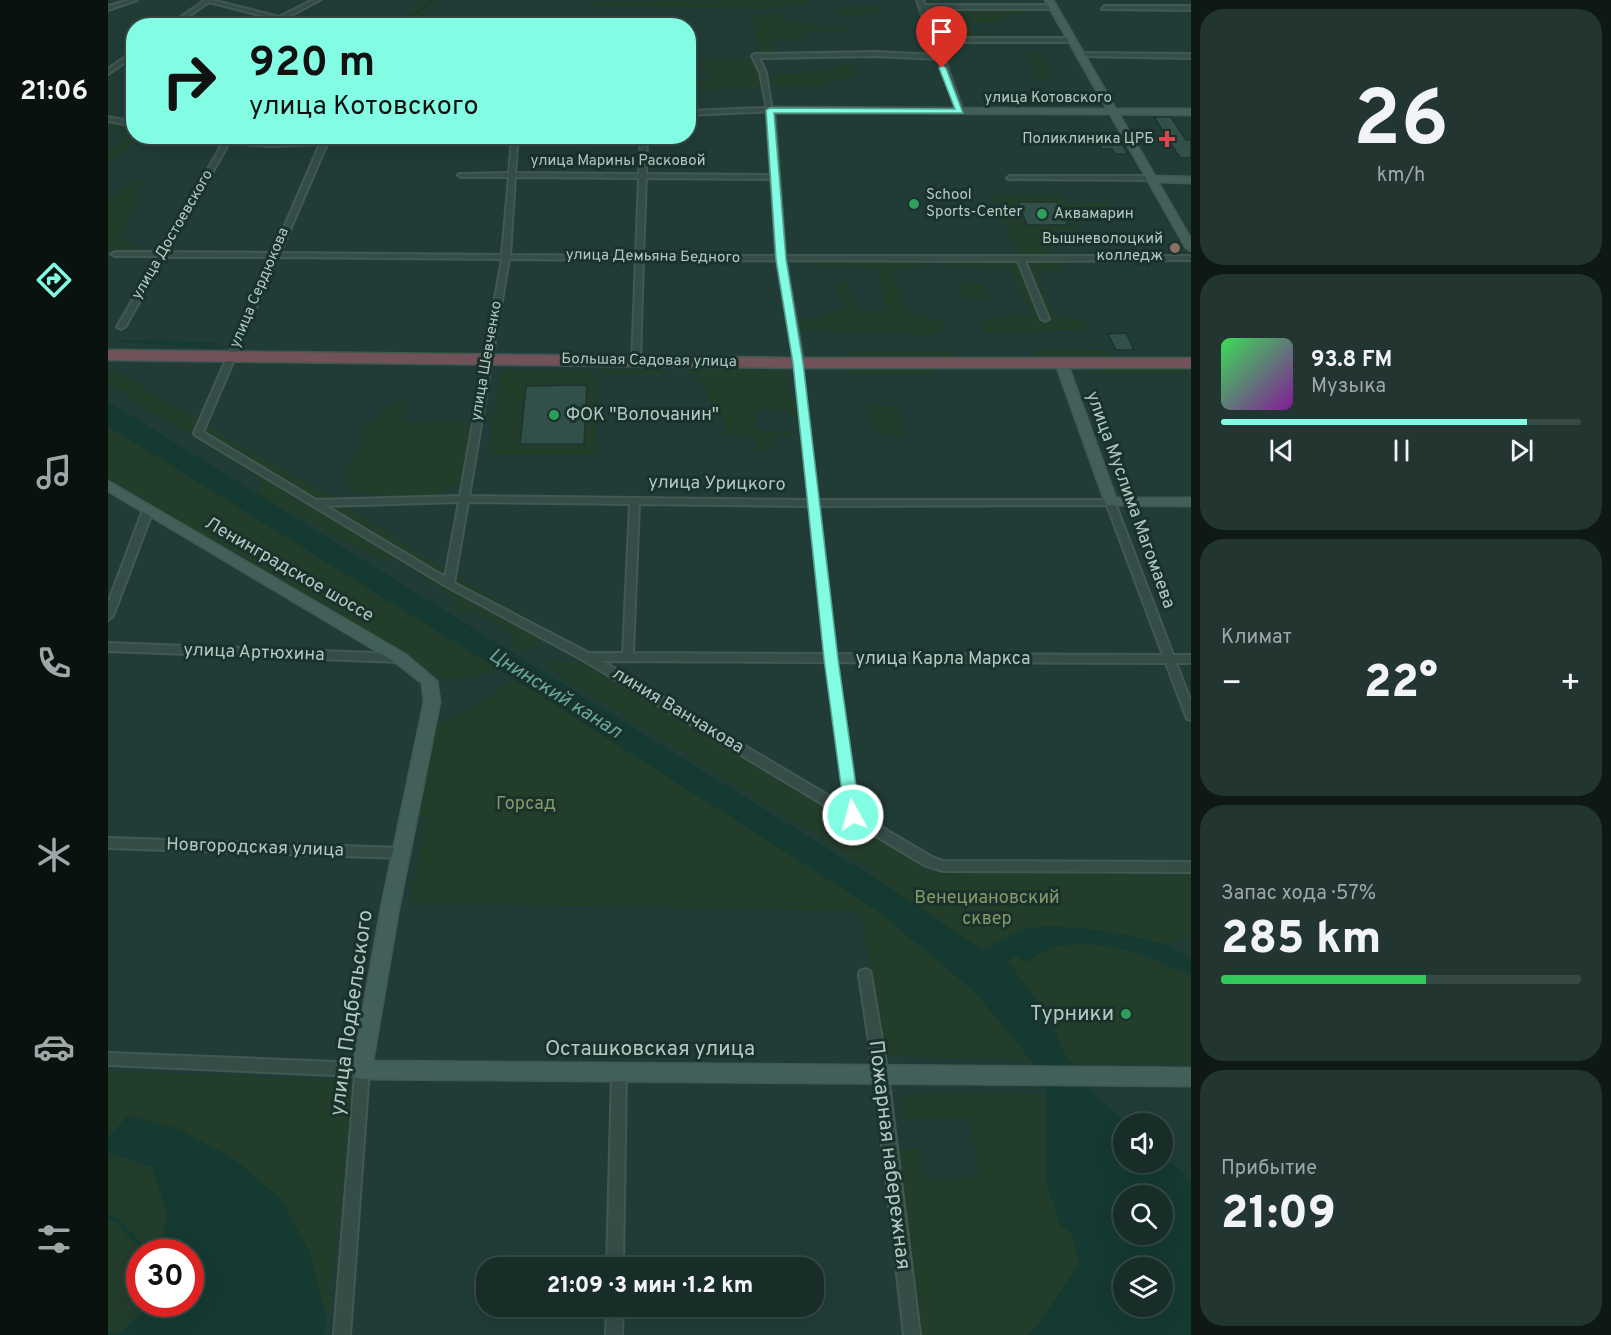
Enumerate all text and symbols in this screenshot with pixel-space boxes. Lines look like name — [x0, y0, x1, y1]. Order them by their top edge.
pin — [916, 6, 967, 68]
icon: arrive — [925, 15, 958, 48]
text: 920 m — [249, 38, 375, 91]
icon: right — [150, 42, 228, 120]
text: 26 — [1353, 74, 1449, 173]
text: 21:06 — [20, 75, 88, 109]
street label: улица Котовского — [984, 89, 1112, 108]
text: улица Котовского — [249, 90, 479, 124]
place label: Поликлиника ЦРБ — [1022, 130, 1154, 149]
marker: Поликлиника ЦРБ — [1158, 130, 1176, 148]
street label: улица Марины Расковой — [530, 152, 706, 171]
text: km/h — [1377, 163, 1425, 189]
street label: улица Достоевского — [128, 167, 218, 303]
place label: School Sports-Center — [926, 186, 1023, 222]
marker: School Sports-Center — [907, 197, 921, 211]
place label: Аквамарин — [1054, 205, 1134, 224]
marker: Аквамарин — [1035, 207, 1049, 221]
street label: улица Сердюкова — [226, 225, 294, 351]
place label: Вышневолоцкий колледж — [1042, 230, 1163, 266]
marker: Вышневолоцкий колледж — [1168, 241, 1182, 255]
street label: улица Демьяна Бедного — [566, 246, 740, 268]
icon: directions — [33, 259, 75, 301]
street label: улица Шевченко — [467, 299, 507, 423]
text: 93.8 FM — [1311, 347, 1392, 374]
street label: Большая Садовая улица — [561, 350, 737, 372]
text: Музыка — [1311, 374, 1386, 400]
street label: улица Муслима Магомаева — [1080, 388, 1180, 612]
place label: ФОК "Волочанин" — [566, 404, 719, 427]
marker: ФОК "Волочанин" — [547, 408, 561, 422]
icon: previous — [1265, 434, 1298, 467]
icon: pause — [1385, 434, 1418, 467]
icon: next — [1505, 434, 1538, 467]
icon: music — [33, 451, 75, 493]
street label: улица Урицкого — [648, 471, 786, 497]
street label: Ленинградское шоссе — [200, 512, 378, 628]
text: Климат — [1221, 625, 1292, 651]
street label: улица Артюхина — [183, 639, 325, 667]
icon: phone — [33, 642, 75, 684]
water label: Цнинский канал — [484, 643, 627, 746]
street label: улица Карла Маркса — [856, 648, 1030, 671]
text: 22° — [1364, 656, 1438, 713]
street label: линия Ванчакова — [608, 663, 748, 759]
text: − — [1221, 664, 1242, 706]
text: + — [1560, 664, 1581, 706]
position arrow — [821, 783, 885, 847]
park label: Горсад — [496, 793, 556, 816]
street label: Новгородская улица — [166, 833, 344, 863]
icon: climate — [33, 834, 75, 876]
text: Запас хода · 57% — [1221, 881, 1376, 907]
park label: Венециановский сквер — [914, 887, 1060, 931]
street label: улица Подбельского — [324, 908, 380, 1118]
text: 285 km — [1221, 912, 1381, 969]
place label: Турники — [1030, 1001, 1114, 1028]
marker: Турники — [1119, 1007, 1133, 1021]
icon: car — [33, 1026, 75, 1068]
street label: Осташковская улица — [545, 1036, 755, 1063]
street label: Пожарная набережная — [862, 1039, 916, 1271]
map controls — [1113, 1113, 1173, 1317]
button: sound — [1113, 1113, 1173, 1173]
text: Прибытие — [1221, 1156, 1317, 1182]
button: search — [1113, 1185, 1173, 1245]
text: 21:09 — [1221, 1187, 1336, 1244]
icon: filters — [33, 1218, 75, 1260]
speed limit sign: 30 — [126, 1239, 204, 1317]
button: layers — [1113, 1257, 1173, 1317]
text: 21:09 · 3 мин · 1.2 km — [547, 1273, 753, 1300]

